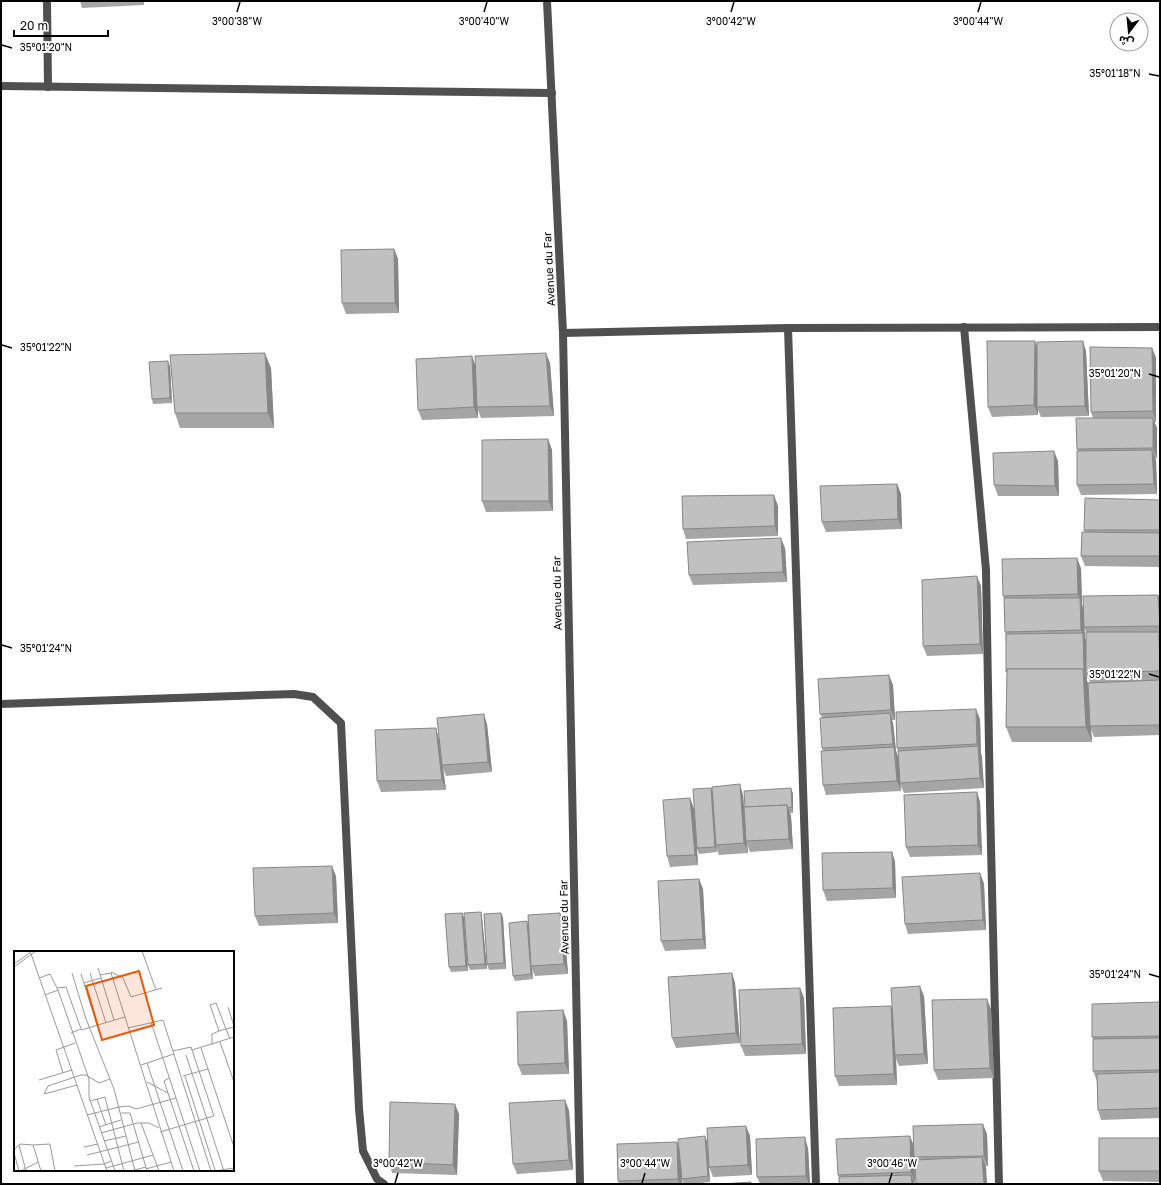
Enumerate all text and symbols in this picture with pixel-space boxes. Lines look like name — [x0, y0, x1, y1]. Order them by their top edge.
scale bar — [14, 12, 108, 38]
north arrow — [1109, 12, 1149, 52]
text: 3°00'38"W — [212, 15, 262, 27]
text: 3°00'40"W — [459, 15, 510, 27]
text: 3°00'42"W — [706, 15, 756, 27]
text: 3°00'44"W — [953, 15, 1004, 27]
text: 20 m — [20, 18, 48, 33]
text: ش — [1117, 33, 1135, 50]
text: 35°01'20"N — [20, 41, 72, 53]
text: 35°01'18"N — [1089, 67, 1141, 79]
street label: Avenue du Far — [540, 231, 557, 307]
text: 35°01'22"N — [20, 341, 72, 353]
text: 35°01'20"N — [1089, 367, 1141, 379]
street label: Avenue du Far — [549, 555, 564, 630]
text: 35°01'24"N — [20, 642, 72, 654]
text: 35°01'22"N — [1089, 668, 1141, 680]
street label: Avenue du Far — [556, 879, 571, 954]
inset map — [14, 951, 234, 1171]
text: 35°01'24"N — [1089, 968, 1141, 980]
text: 3°00'42"W — [373, 1157, 423, 1169]
text: 3°00'44"W — [620, 1157, 671, 1169]
text: 3°00'46"W — [867, 1157, 917, 1169]

